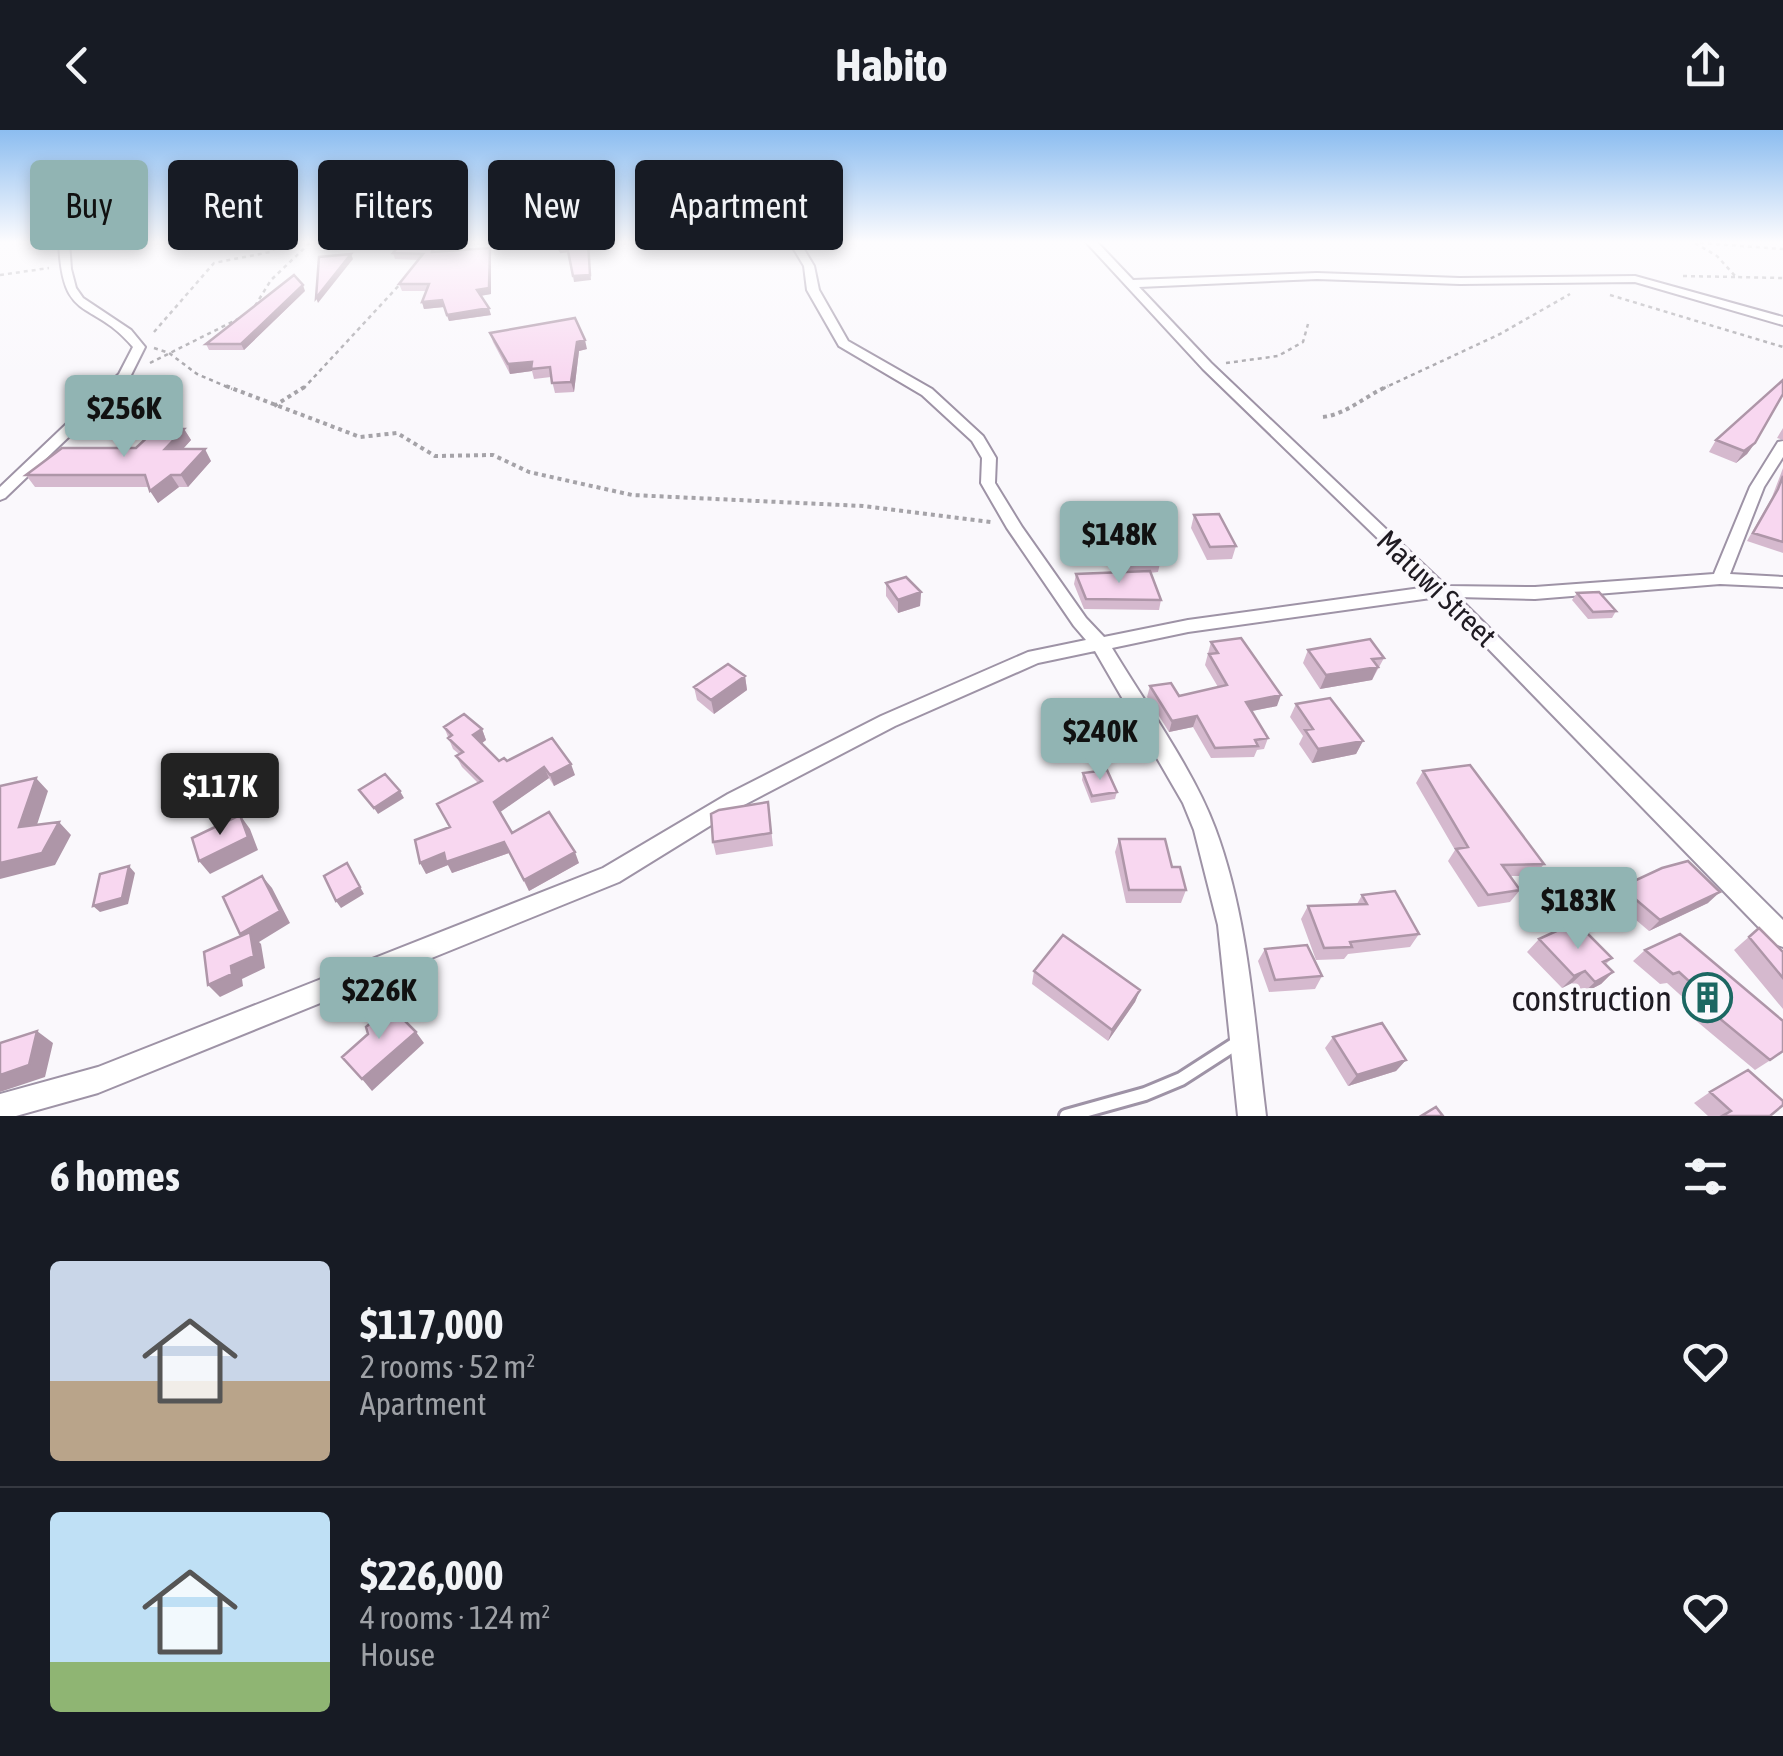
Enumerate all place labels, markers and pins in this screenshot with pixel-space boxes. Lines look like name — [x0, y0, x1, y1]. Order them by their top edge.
pin: $256K — [54, 375, 194, 460]
pin: $148K — [1049, 501, 1189, 586]
pin: $240K — [1030, 698, 1170, 783]
pin: $117K — [150, 753, 290, 838]
pin: $183K — [1508, 867, 1648, 952]
pin: $226K — [309, 957, 449, 1042]
building icon: construction — [1681, 972, 1733, 1024]
place label: construction — [1511, 978, 1672, 1018]

